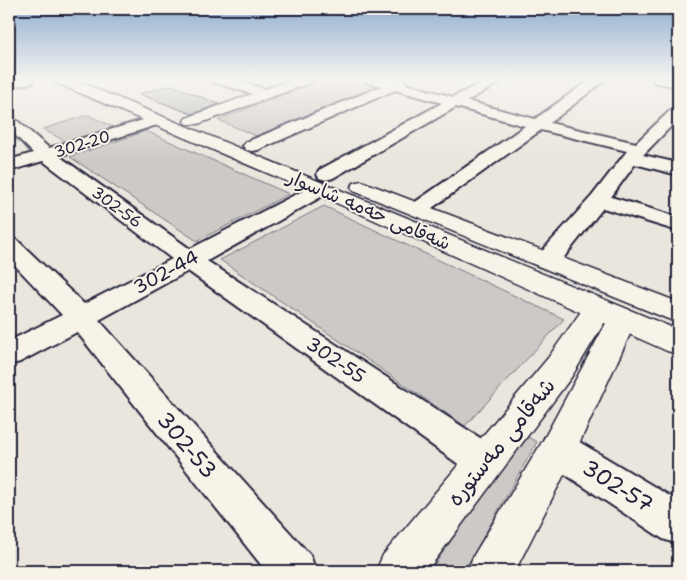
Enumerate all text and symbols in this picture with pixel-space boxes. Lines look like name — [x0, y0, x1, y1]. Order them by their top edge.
street label: 302-20 — [51, 126, 113, 162]
street label: شەقامی حەمە شاسوار — [282, 164, 454, 256]
street label: 302-56 — [87, 182, 147, 232]
street label: 302-44 — [129, 244, 203, 300]
street label: 302-55 — [301, 331, 371, 389]
street label: شەقامی مەستورە — [440, 372, 562, 512]
street label: 302-53 — [151, 406, 223, 484]
street label: 302-57 — [577, 453, 659, 519]

